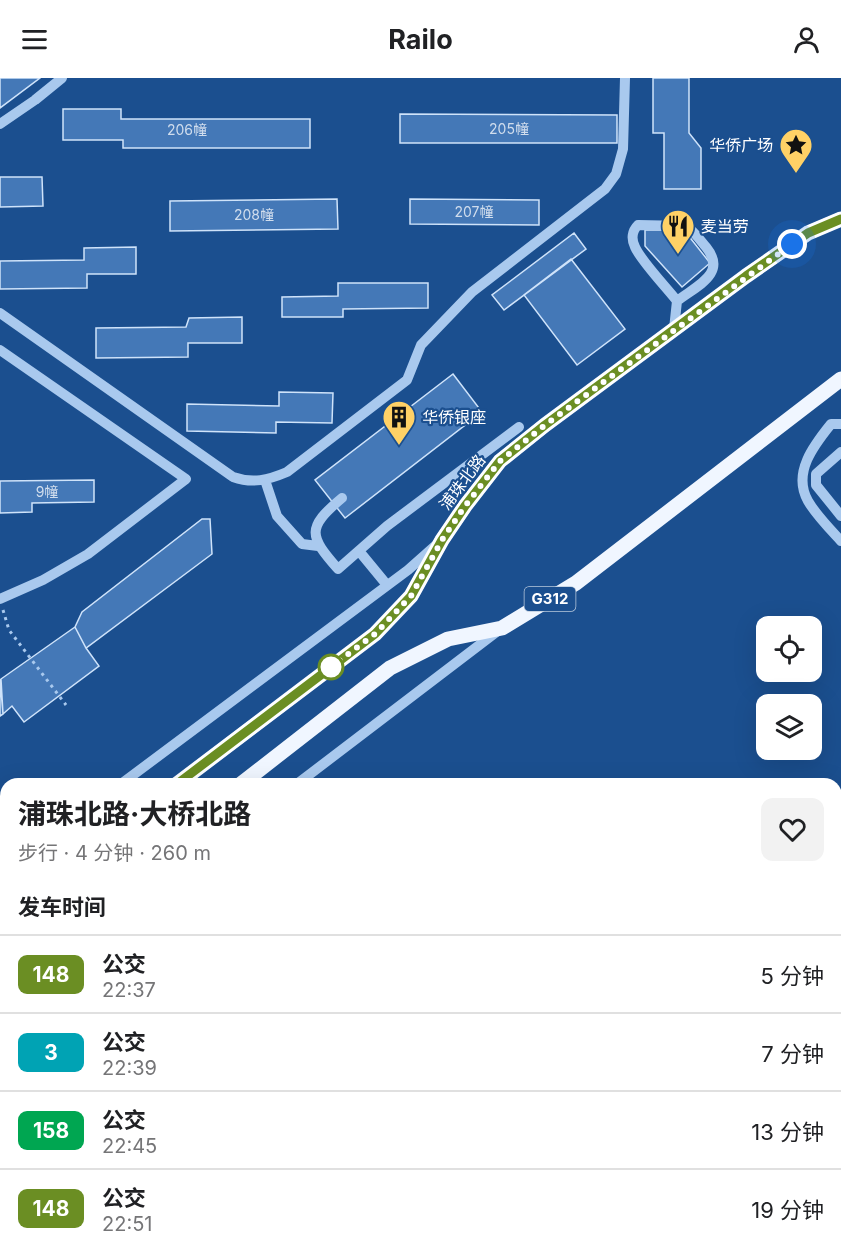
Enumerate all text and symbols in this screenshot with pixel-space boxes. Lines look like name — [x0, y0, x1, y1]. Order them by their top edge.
icon: menu — [18, 23, 51, 56]
text: Railo — [388, 23, 453, 56]
icon: person — [790, 23, 823, 56]
house number: 205幢 — [489, 120, 529, 137]
house number: 206幢 — [167, 121, 207, 138]
place icon: 华侨广场 — [778, 127, 814, 174]
place label: 华侨广场 — [709, 135, 773, 155]
house number: 207幢 — [454, 203, 494, 220]
house number: 208幢 — [234, 206, 274, 223]
restaurant icon: 麦当劳 — [660, 208, 696, 255]
place label: 麦当劳 — [701, 216, 749, 236]
your location — [777, 229, 807, 259]
building icon: 华侨银座 — [381, 399, 417, 446]
place label: 华侨银座 — [422, 407, 486, 427]
street label: 浦珠北路 — [435, 450, 489, 514]
house number: 9幢 — [36, 483, 58, 500]
road number: G312 — [524, 587, 576, 611]
map controls — [756, 616, 822, 760]
button: locate — [756, 616, 822, 682]
unlabelled marker — [318, 654, 344, 680]
button: layers — [756, 694, 822, 760]
text: 浦珠北路·大桥北路 — [18, 797, 251, 831]
button: heart — [761, 798, 824, 861]
text: 步行 · 4 分钟 · 260 m — [18, 841, 211, 865]
text: 发车时间 — [18, 894, 106, 920]
text: 公交 — [102, 951, 146, 977]
text: 148 — [33, 962, 69, 987]
text: 5 分钟 — [760, 963, 824, 989]
text: 22:37 — [102, 978, 156, 1002]
text: 公交 — [102, 1029, 146, 1055]
text: 3 — [44, 1040, 58, 1065]
text: 7 分钟 — [761, 1041, 824, 1067]
text: 22:39 — [102, 1056, 157, 1080]
text: 公交 — [102, 1107, 146, 1133]
text: 158 — [33, 1118, 69, 1143]
text: 13 分钟 — [751, 1119, 824, 1145]
text: 22:45 — [102, 1134, 157, 1158]
text: 公交 — [102, 1185, 146, 1211]
text: 148 — [33, 1196, 69, 1221]
text: 19 分钟 — [751, 1197, 824, 1223]
text: 22:51 — [102, 1212, 152, 1236]

